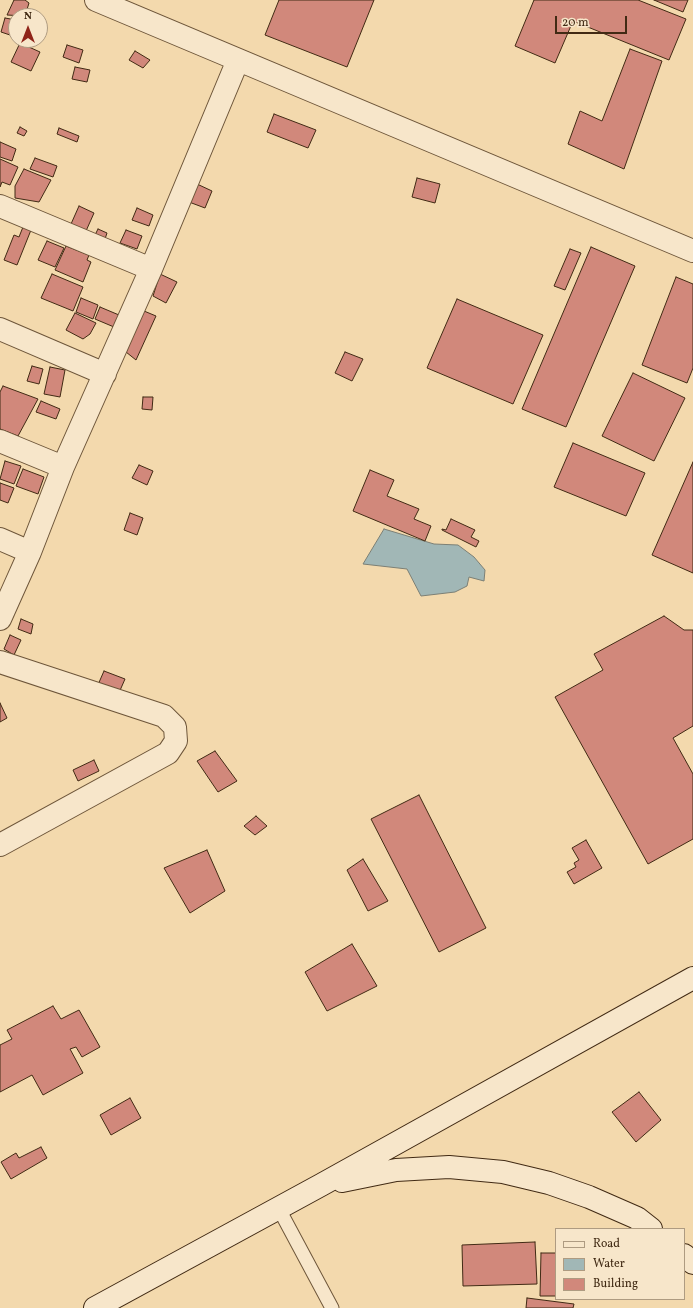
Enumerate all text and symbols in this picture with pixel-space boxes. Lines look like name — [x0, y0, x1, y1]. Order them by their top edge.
north arrow — [8, 8, 48, 48]
scale bar — [557, 8, 629, 34]
text: N — [24, 9, 32, 24]
text: 20 m — [562, 15, 589, 31]
legend — [555, 1228, 685, 1300]
text: Road — [593, 1236, 620, 1252]
text: Water — [593, 1256, 625, 1272]
text: Building — [593, 1276, 638, 1292]

